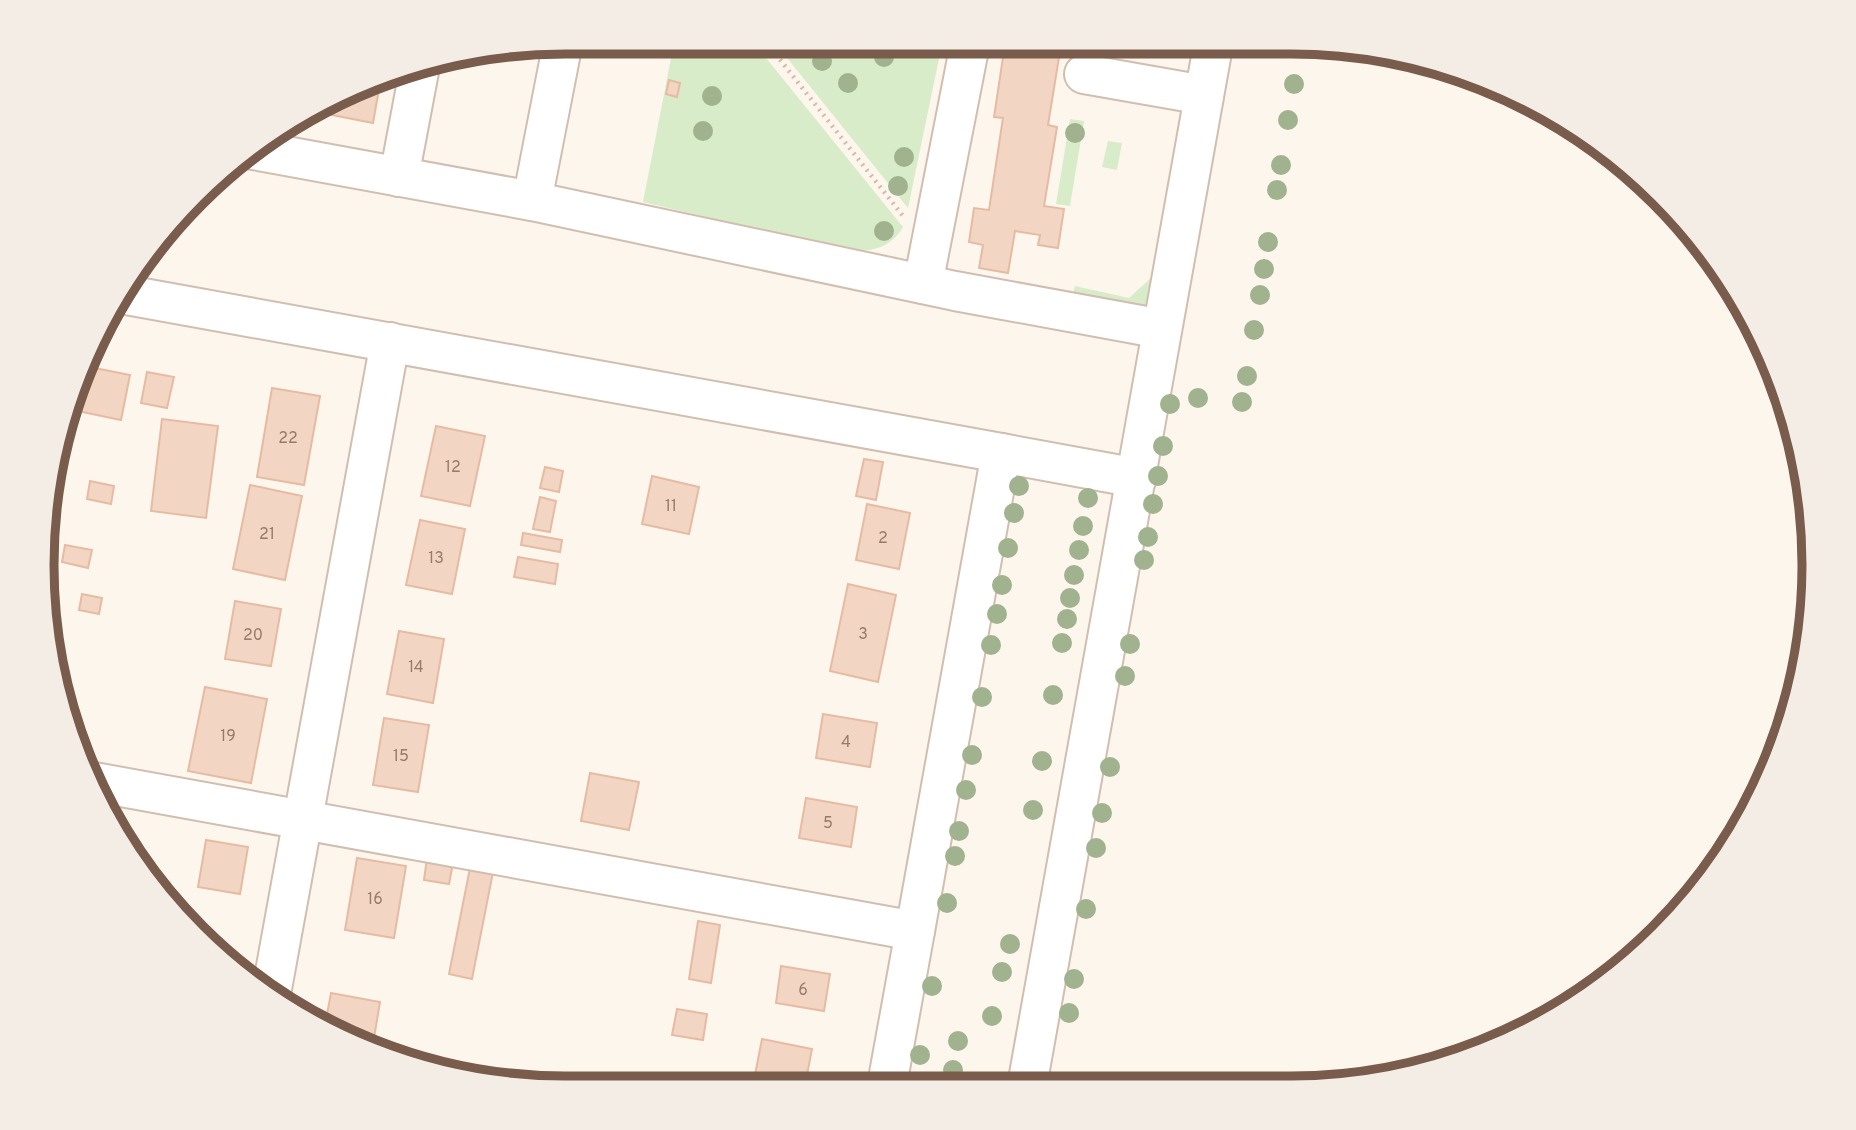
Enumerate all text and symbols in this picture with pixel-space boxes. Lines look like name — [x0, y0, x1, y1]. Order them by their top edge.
house number: 22 — [278, 429, 298, 449]
house number: 12 — [445, 458, 461, 478]
house number: 11 — [665, 497, 677, 517]
house number: 21 — [259, 525, 275, 545]
house number: 2 — [878, 529, 888, 549]
house number: 13 — [428, 549, 444, 569]
house number: 3 — [858, 625, 868, 645]
house number: 20 — [243, 626, 263, 646]
house number: 14 — [408, 658, 424, 678]
house number: 19 — [220, 727, 236, 747]
house number: 4 — [841, 733, 851, 753]
house number: 15 — [393, 747, 409, 767]
house number: 5 — [823, 814, 833, 834]
house number: 16 — [367, 890, 383, 910]
house number: 6 — [798, 981, 808, 1001]

